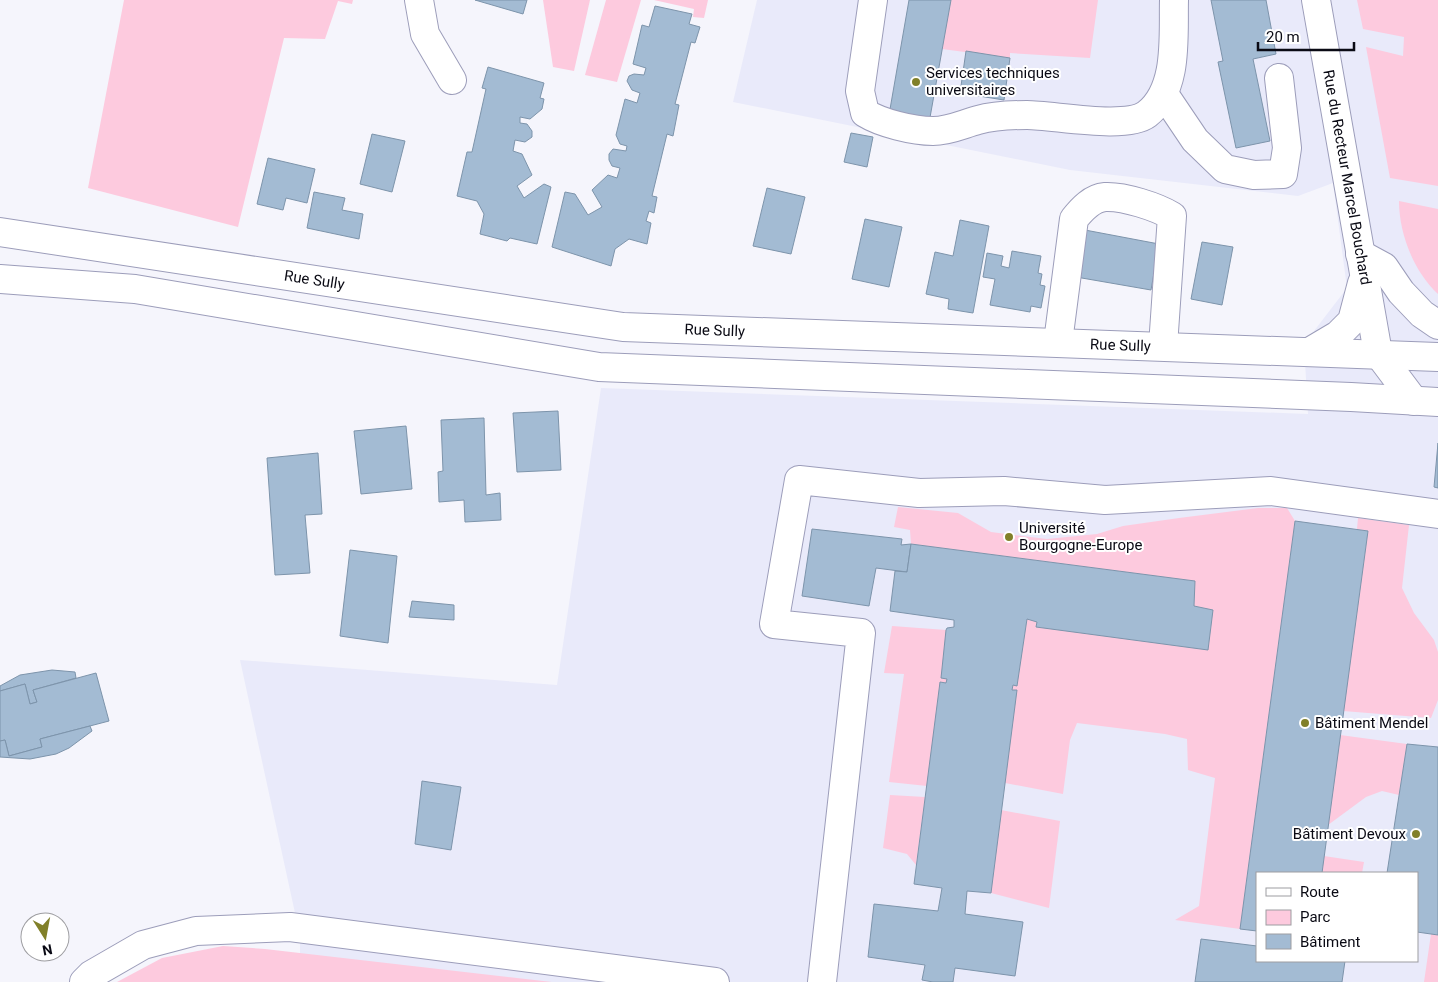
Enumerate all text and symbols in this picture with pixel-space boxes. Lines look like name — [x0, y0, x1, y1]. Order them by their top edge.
scale bar — [1258, 20, 1354, 52]
text: 20 m — [1266, 28, 1300, 46]
place label: Services techniques universitaires — [926, 64, 1060, 99]
street label: Rue du Recteur Marcel Bouchard — [1319, 68, 1375, 286]
marker: Services techniques universitaires — [910, 76, 922, 88]
street label: Rue Sully — [283, 266, 346, 293]
street label: Rue Sully — [684, 320, 745, 340]
street label: Rue Sully — [1090, 335, 1151, 355]
place label: Université Bourgogne-Europe — [1019, 519, 1142, 554]
marker: Université Bourgogne-Europe — [1003, 531, 1015, 543]
place label: Bâtiment Mendel — [1315, 714, 1428, 732]
marker: Bâtiment Mendel — [1299, 717, 1311, 729]
place label: Bâtiment Devoux — [1293, 825, 1407, 843]
marker: Bâtiment Devoux — [1410, 828, 1422, 840]
legend — [1256, 872, 1418, 962]
text: Route — [1300, 883, 1339, 901]
text: Parc — [1300, 908, 1330, 926]
north arrow — [20, 912, 70, 962]
text: Bâtiment — [1300, 933, 1360, 951]
text: N — [41, 941, 54, 959]

